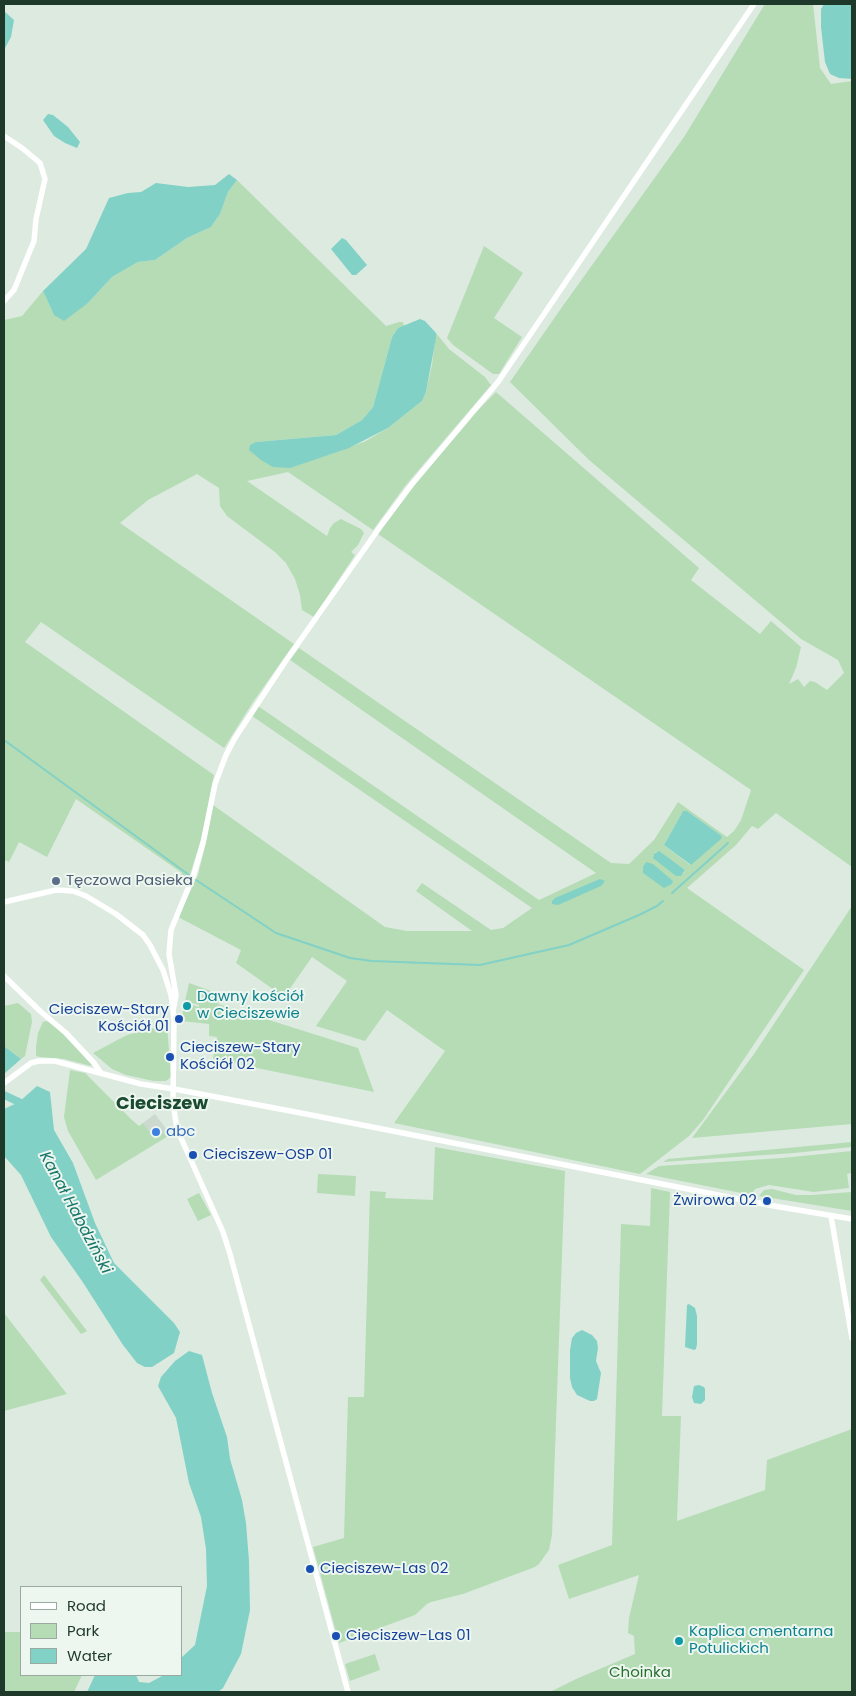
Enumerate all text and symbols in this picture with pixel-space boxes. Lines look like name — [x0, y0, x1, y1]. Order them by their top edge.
place label: Tęczowa Pasieka — [66, 872, 193, 890]
marker: Tęczowa Pasieka — [50, 875, 62, 887]
place label: Dawny kościół w Cieciszewie — [197, 988, 303, 1023]
marker: Dawny kościół w Cieciszewie — [181, 1000, 193, 1012]
place label: Cieciszew-Stary Kościół 01 — [49, 1001, 169, 1036]
marker: Cieciszew-Stary Kościół 01 — [173, 1013, 185, 1025]
place label: Cieciszew-Stary Kościół 02 — [180, 1039, 300, 1074]
marker: Cieciszew-Stary Kościół 02 — [164, 1051, 176, 1063]
district label: Cieciszew — [116, 1093, 208, 1115]
place label: abc — [166, 1123, 195, 1141]
marker: abc — [150, 1126, 162, 1138]
place label: Cieciszew-OSP 01 — [203, 1146, 332, 1164]
water label: Kanał Habdziński — [35, 1149, 115, 1277]
marker: Cieciszew-OSP 01 — [187, 1149, 199, 1161]
place label: Żwirowa 02 — [673, 1192, 757, 1210]
marker: Żwirowa 02 — [761, 1195, 773, 1207]
place label: Cieciszew-Las 02 — [320, 1560, 448, 1578]
marker: Cieciszew-Las 02 — [304, 1563, 316, 1575]
legend — [20, 1586, 182, 1676]
text: Road — [67, 1595, 106, 1616]
text: Park — [67, 1620, 99, 1641]
place label: Kaplica cmentarna Potulickich — [689, 1623, 833, 1658]
place label: Cieciszew-Las 01 — [346, 1627, 471, 1645]
marker: Cieciszew-Las 01 — [330, 1630, 342, 1642]
marker: Kaplica cmentarna Potulickich — [673, 1635, 685, 1647]
text: Water — [67, 1645, 112, 1666]
park label: Choinka — [609, 1664, 671, 1682]

